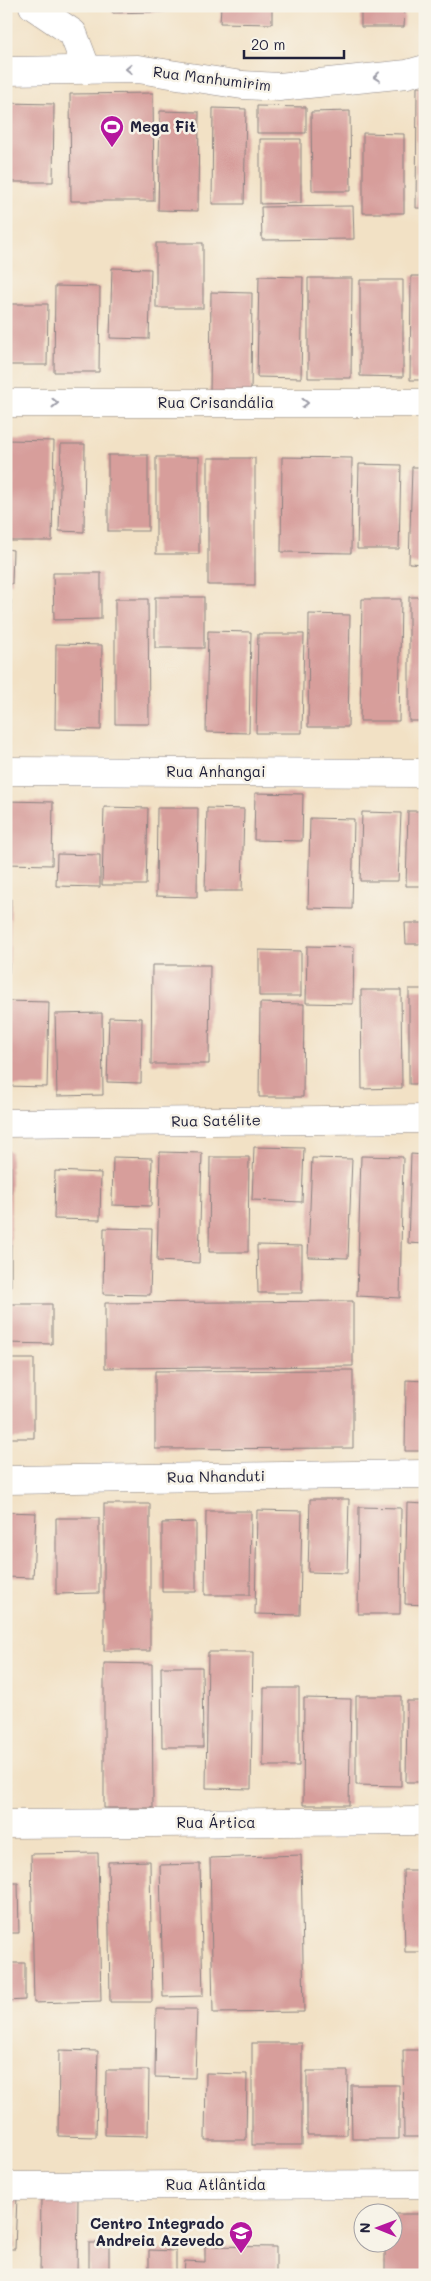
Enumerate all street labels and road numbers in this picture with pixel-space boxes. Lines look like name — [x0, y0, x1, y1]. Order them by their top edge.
street label: Rua Manhumirim — [152, 61, 272, 95]
street label: Rua Crisandália — [158, 392, 274, 412]
street label: Rua Anhangai — [166, 761, 266, 781]
street label: Rua Satélite — [171, 1109, 261, 1131]
street label: Rua Nhanduti — [167, 1465, 265, 1487]
street label: Rua Ártica — [176, 1812, 256, 1832]
street label: Rua Atlântida — [166, 2174, 266, 2194]

